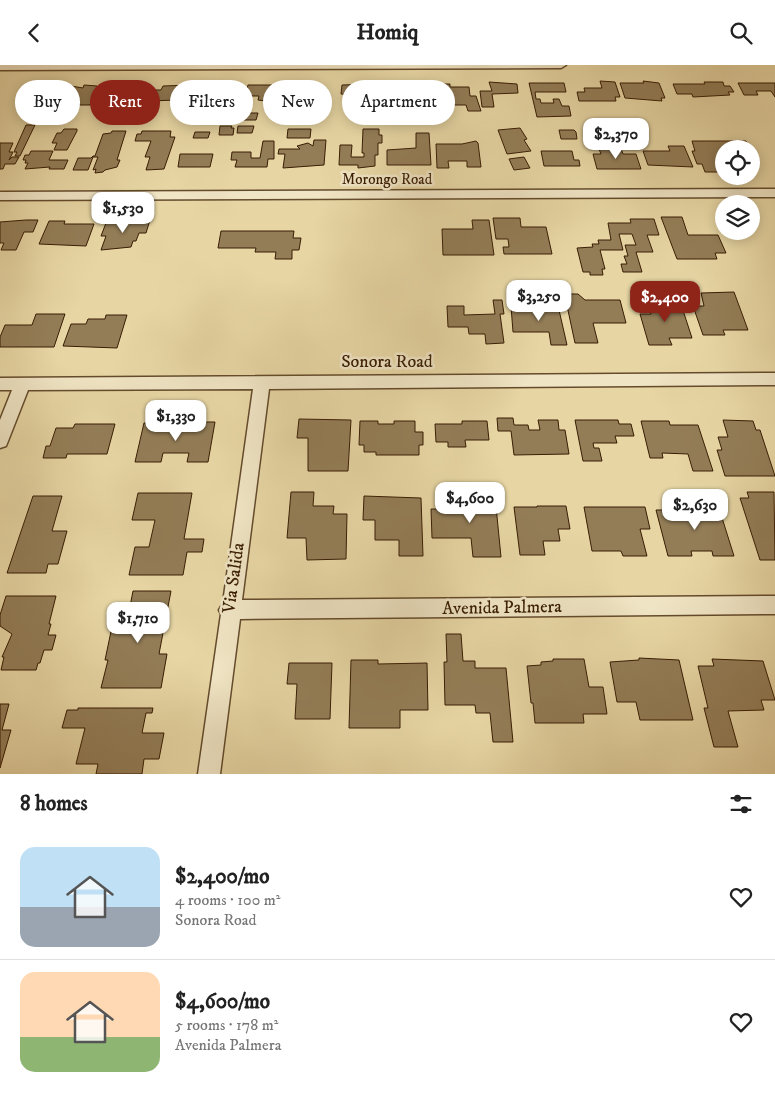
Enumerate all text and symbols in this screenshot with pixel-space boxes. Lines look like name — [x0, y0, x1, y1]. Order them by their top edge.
icon: back — [20, 19, 48, 47]
text: Homiq — [357, 19, 418, 46]
icon: search — [727, 19, 755, 47]
chip: Buy — [15, 80, 80, 125]
chip: Rent — [90, 80, 160, 125]
chip: Filters — [170, 80, 253, 125]
chip: New — [263, 80, 332, 125]
chip: Apartment — [342, 80, 455, 125]
pin: $2,370 — [575, 117, 657, 160]
text: $2,370 — [594, 124, 638, 144]
map controls — [715, 140, 760, 240]
button: locate — [715, 140, 760, 185]
street label: Morongo Road — [342, 170, 433, 189]
pin: $1,530 — [82, 191, 164, 234]
button: layers — [715, 195, 760, 240]
text: $1,530 — [102, 198, 144, 218]
pin: $3,250 — [498, 279, 580, 322]
pin: $2,400 — [624, 281, 706, 323]
text: $3,250 — [517, 286, 561, 306]
text: $2,400 — [641, 287, 689, 307]
street label: Sonora Road — [341, 351, 433, 373]
pin: $1,330 — [135, 399, 217, 442]
text: $1,330 — [156, 406, 196, 426]
pin: $4,600 — [429, 481, 511, 524]
text: $4,600 — [446, 488, 494, 508]
pin: $2,630 — [654, 489, 736, 531]
text: $2,630 — [673, 495, 717, 515]
street label: Via Salida — [218, 541, 250, 616]
street label: Avenida Palmera — [442, 596, 562, 620]
pin: $1,710 — [97, 601, 179, 644]
text: $1,710 — [118, 608, 158, 628]
icon: filters — [727, 790, 755, 818]
text: 8 homes — [20, 791, 88, 817]
text: $2,400/mo — [175, 864, 269, 890]
icon: home — [60, 867, 120, 927]
icon: heart — [727, 883, 755, 911]
text: 4 rooms · 100 m² — [175, 890, 280, 910]
text: Sonora Road — [175, 910, 257, 930]
text: $4,600/mo — [175, 989, 270, 1015]
icon: home — [60, 992, 120, 1052]
icon: heart — [727, 1008, 755, 1036]
text: 5 rooms · 178 m² — [175, 1015, 278, 1035]
text: Avenida Palmera — [175, 1035, 281, 1055]

